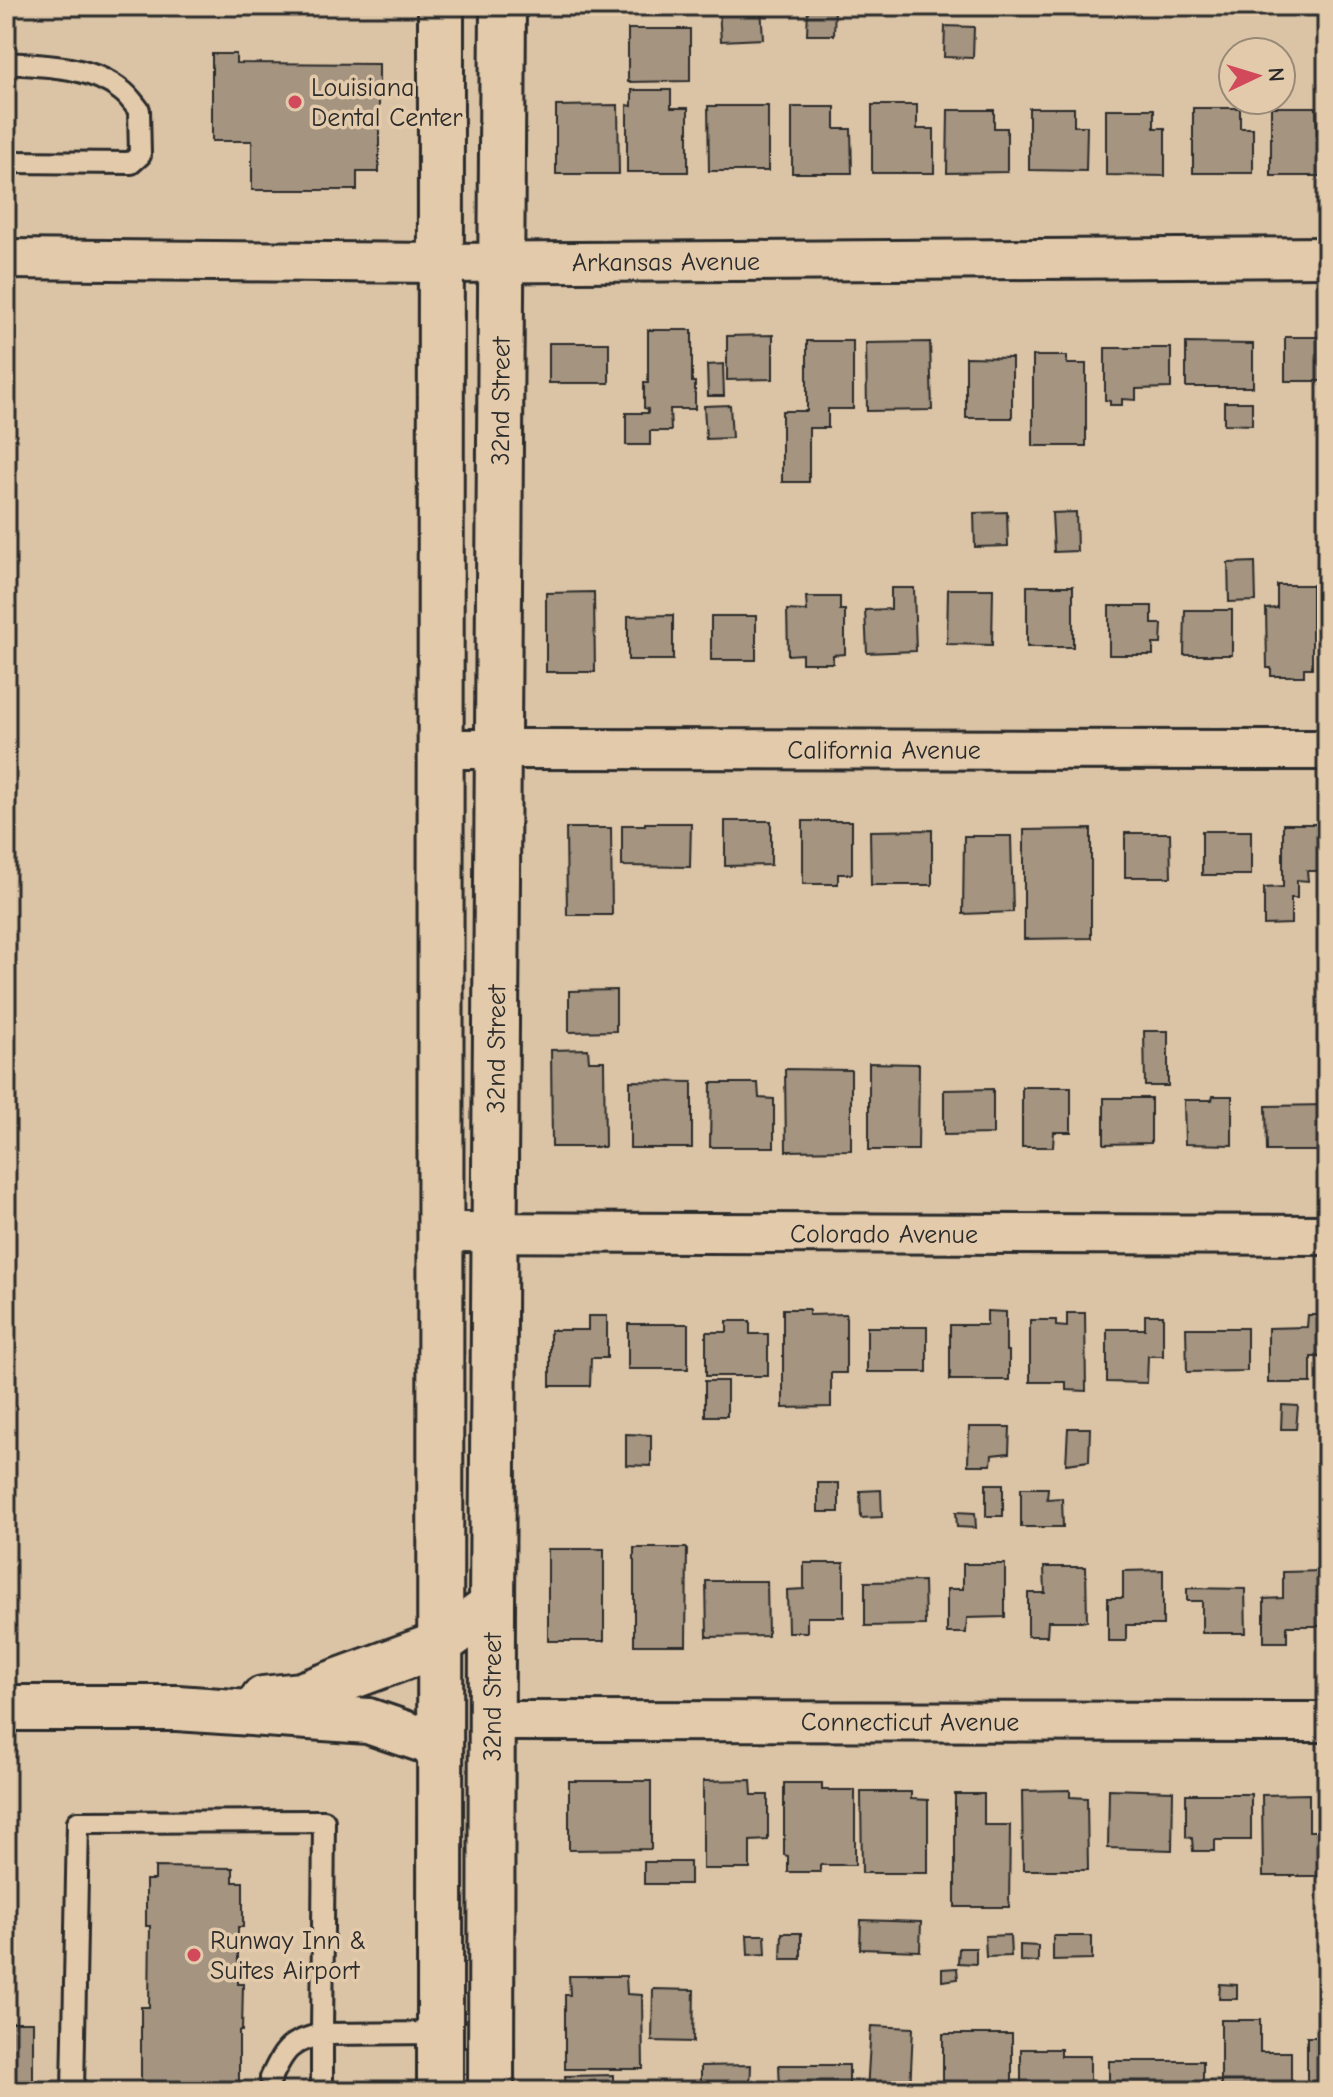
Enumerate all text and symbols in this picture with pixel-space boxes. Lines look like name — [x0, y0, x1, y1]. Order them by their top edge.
north arrow — [1217, 36, 1297, 116]
text: N — [1262, 67, 1289, 83]
place label: Louisiana Dental Center — [311, 73, 463, 133]
marker: Louisiana Dental Center — [286, 93, 304, 111]
street label: Arkansas Avenue — [572, 247, 760, 278]
street label: 32nd Street — [486, 335, 517, 466]
street label: California Avenue — [787, 735, 981, 766]
street label: 32nd Street — [481, 983, 512, 1113]
street label: Colorado Avenue — [790, 1219, 978, 1250]
street label: 32nd Street — [478, 1631, 508, 1761]
street label: Connecticut Avenue — [801, 1707, 1019, 1738]
place label: Runway Inn & Suites Airport — [210, 1926, 366, 1986]
marker: Runway Inn & Suites Airport — [185, 1946, 203, 1964]

